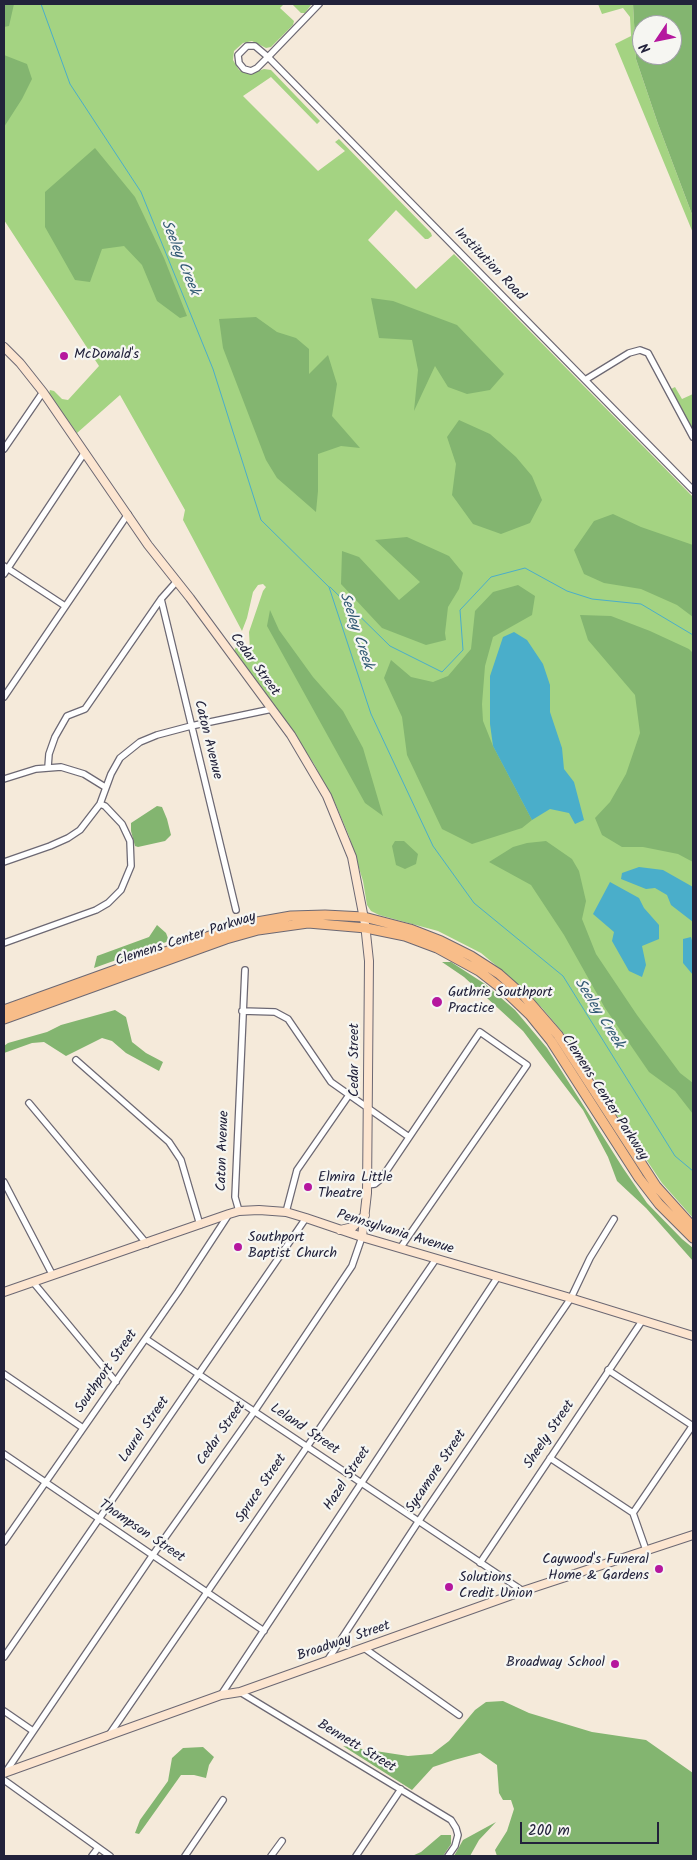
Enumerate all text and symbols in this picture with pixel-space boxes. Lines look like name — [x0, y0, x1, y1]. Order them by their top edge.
north arrow — [632, 15, 682, 65]
text: N — [634, 38, 657, 58]
water label: Seeley Creek — [156, 218, 202, 298]
street label: Institution Road — [450, 225, 528, 305]
place label: McDonald's — [74, 348, 139, 364]
marker: McDonald's — [58, 350, 70, 362]
water label: Seeley Creek — [334, 590, 376, 672]
street label: Cedar Street — [225, 630, 283, 700]
street label: Caton Avenue — [189, 699, 225, 781]
street label: Clemens Center Parkway — [114, 909, 258, 971]
water label: Seeley Creek — [569, 976, 627, 1052]
place label: Guthrie Southport Practice — [448, 986, 553, 1019]
marker: Guthrie Southport Practice — [430, 995, 444, 1009]
street label: Cedar Street — [348, 1023, 364, 1097]
street label: Clemens Center Parkway — [557, 1032, 651, 1164]
street label: Caton Avenue — [214, 1110, 234, 1192]
place label: Elmira Little Theatre — [318, 1171, 392, 1204]
marker: Elmira Little Theatre — [302, 1181, 314, 1193]
street label: Pennsylvania Avenue — [334, 1207, 456, 1259]
place label: Southport Baptist Church — [248, 1231, 337, 1264]
marker: Southport Baptist Church — [232, 1241, 244, 1253]
street label: Southport Street — [72, 1327, 142, 1417]
street label: Laurel Street — [116, 1394, 174, 1466]
street label: Sheely Street — [521, 1398, 579, 1472]
street label: Cedar Street — [194, 1399, 250, 1469]
street label: Leland Street — [266, 1401, 342, 1459]
street label: Sycamore Street — [403, 1427, 471, 1517]
street label: Hazel Street — [321, 1444, 375, 1514]
street label: Spruce Street — [233, 1451, 291, 1527]
street label: Thompson Street — [95, 1497, 187, 1567]
place label: Caywood's Funeral Home & Gardens — [542, 1553, 649, 1585]
marker: Caywood's Funeral Home & Gardens — [653, 1563, 665, 1575]
place label: Solutions Credit Union — [459, 1571, 533, 1604]
marker: Solutions Credit Union — [443, 1581, 455, 1593]
street label: Broadway Street — [295, 1618, 393, 1666]
place label: Broadway School — [506, 1656, 605, 1672]
marker: Broadway School — [609, 1658, 621, 1670]
street label: Bennett Street — [314, 1717, 398, 1777]
scale bar — [522, 1812, 661, 1844]
text: 200 m — [528, 1819, 570, 1843]

